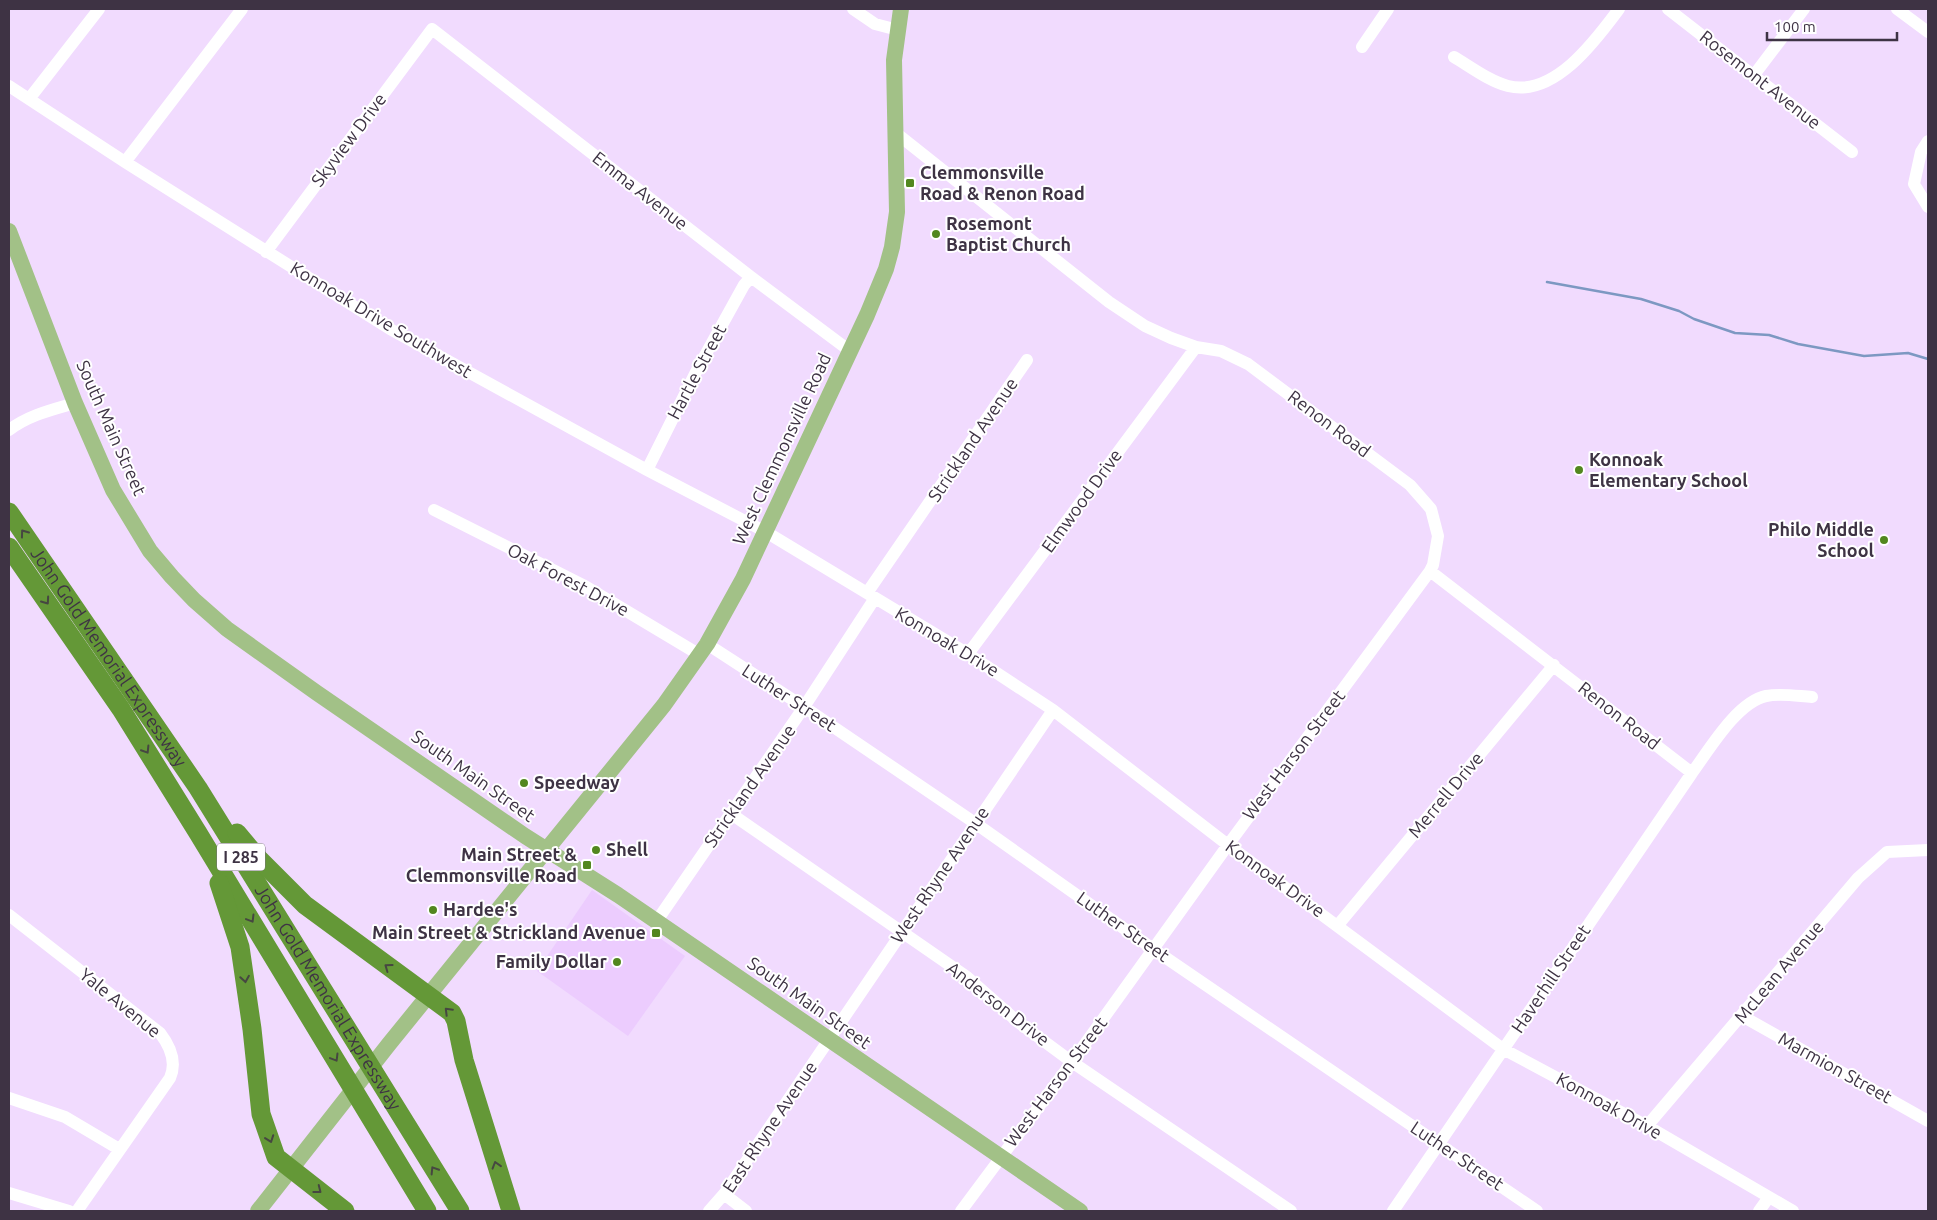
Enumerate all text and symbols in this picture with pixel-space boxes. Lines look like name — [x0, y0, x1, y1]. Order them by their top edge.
scale bar — [1767, 10, 1897, 42]
text: 100 m — [1774, 18, 1816, 35]
street label: Rosemont Avenue — [1696, 26, 1825, 133]
street label: Skyview Drive — [307, 89, 390, 190]
street label: Emma Avenue — [589, 147, 692, 234]
place label: Clemmonsville Road & Renon Road — [920, 162, 1085, 203]
marker: Clemmonsville Road & Renon Road — [904, 177, 916, 189]
place label: Rosemont Baptist Church — [946, 213, 1071, 254]
marker: Rosemont Baptist Church — [930, 228, 942, 240]
street label: Konnoak Drive Southwest — [287, 257, 476, 381]
street label: Hartle Street — [663, 321, 730, 422]
street label: West Clemmonsville Road — [728, 350, 834, 547]
street label: South Main Street — [73, 357, 151, 498]
street label: Strickland Avenue — [923, 374, 1021, 505]
street label: Renon Road — [1285, 386, 1375, 461]
street label: Elmwood Drive — [1037, 445, 1125, 556]
place label: Konnoak Elementary School — [1589, 449, 1748, 490]
marker: Konnoak Elementary School — [1573, 464, 1585, 476]
place label: Philo Middle School — [1768, 519, 1875, 560]
one-way arrow — [21, 529, 30, 539]
marker: Philo Middle School — [1878, 534, 1890, 546]
street label: Oak Forest Drive — [504, 539, 633, 620]
street label: John Gold Memorial Expressway — [27, 543, 191, 770]
one-way arrow — [40, 596, 49, 605]
street label: Konnoak Drive — [892, 602, 1003, 680]
street label: Luther Street — [739, 659, 840, 735]
street label: Renon Road — [1575, 677, 1664, 753]
street label: West Harson Street — [1238, 686, 1348, 823]
street label: Strickland Avenue — [699, 720, 799, 850]
street label: South Main Street — [408, 725, 539, 825]
one-way arrow — [140, 745, 150, 754]
street label: Merrell Drive — [1404, 748, 1487, 841]
place label: Speedway — [534, 772, 620, 792]
marker: Speedway — [518, 777, 530, 789]
street label: West Rhyne Avenue — [886, 802, 992, 946]
street label: Konnoak Drive — [1222, 836, 1329, 921]
place label: Shell — [606, 839, 649, 859]
road number: I 285 — [217, 844, 265, 870]
place label: Main Street & Clemmonsville Road — [406, 844, 578, 885]
marker: Shell — [590, 844, 602, 856]
marker: Main Street & Clemmonsville Road — [581, 859, 593, 871]
street label: John Gold Memorial Expressway — [251, 881, 406, 1114]
street label: Luther Street — [1074, 887, 1174, 965]
place label: Hardee's — [443, 899, 517, 919]
marker: Hardee's — [427, 904, 439, 916]
one-way arrow — [244, 914, 254, 923]
street label: McLean Avenue — [1730, 916, 1827, 1027]
street label: Haverhill Street — [1507, 921, 1594, 1036]
place label: Main Street & Strickland Avenue — [372, 922, 646, 942]
marker: Main Street & Strickland Avenue — [650, 927, 662, 939]
place label: Family Dollar — [496, 951, 608, 971]
street label: South Main Street — [744, 952, 875, 1052]
marker: Family Dollar — [611, 956, 623, 968]
street label: Anderson Drive — [943, 957, 1054, 1049]
street label: Yale Avenue — [76, 963, 165, 1041]
one-way arrow — [385, 965, 394, 973]
one-way arrow — [239, 974, 249, 983]
one-way arrow — [445, 1008, 454, 1017]
street label: West Harson Street — [1000, 1013, 1110, 1150]
street label: Marmion Street — [1775, 1028, 1896, 1107]
one-way arrow — [328, 1053, 338, 1062]
street label: East Rhyne Avenue — [718, 1057, 820, 1196]
street label: Konnoak Drive — [1553, 1068, 1666, 1142]
street label: Luther Street — [1407, 1117, 1508, 1194]
one-way arrow — [264, 1134, 274, 1142]
one-way arrow — [492, 1161, 502, 1169]
one-way arrow — [431, 1166, 441, 1175]
one-way arrow — [312, 1185, 321, 1193]

